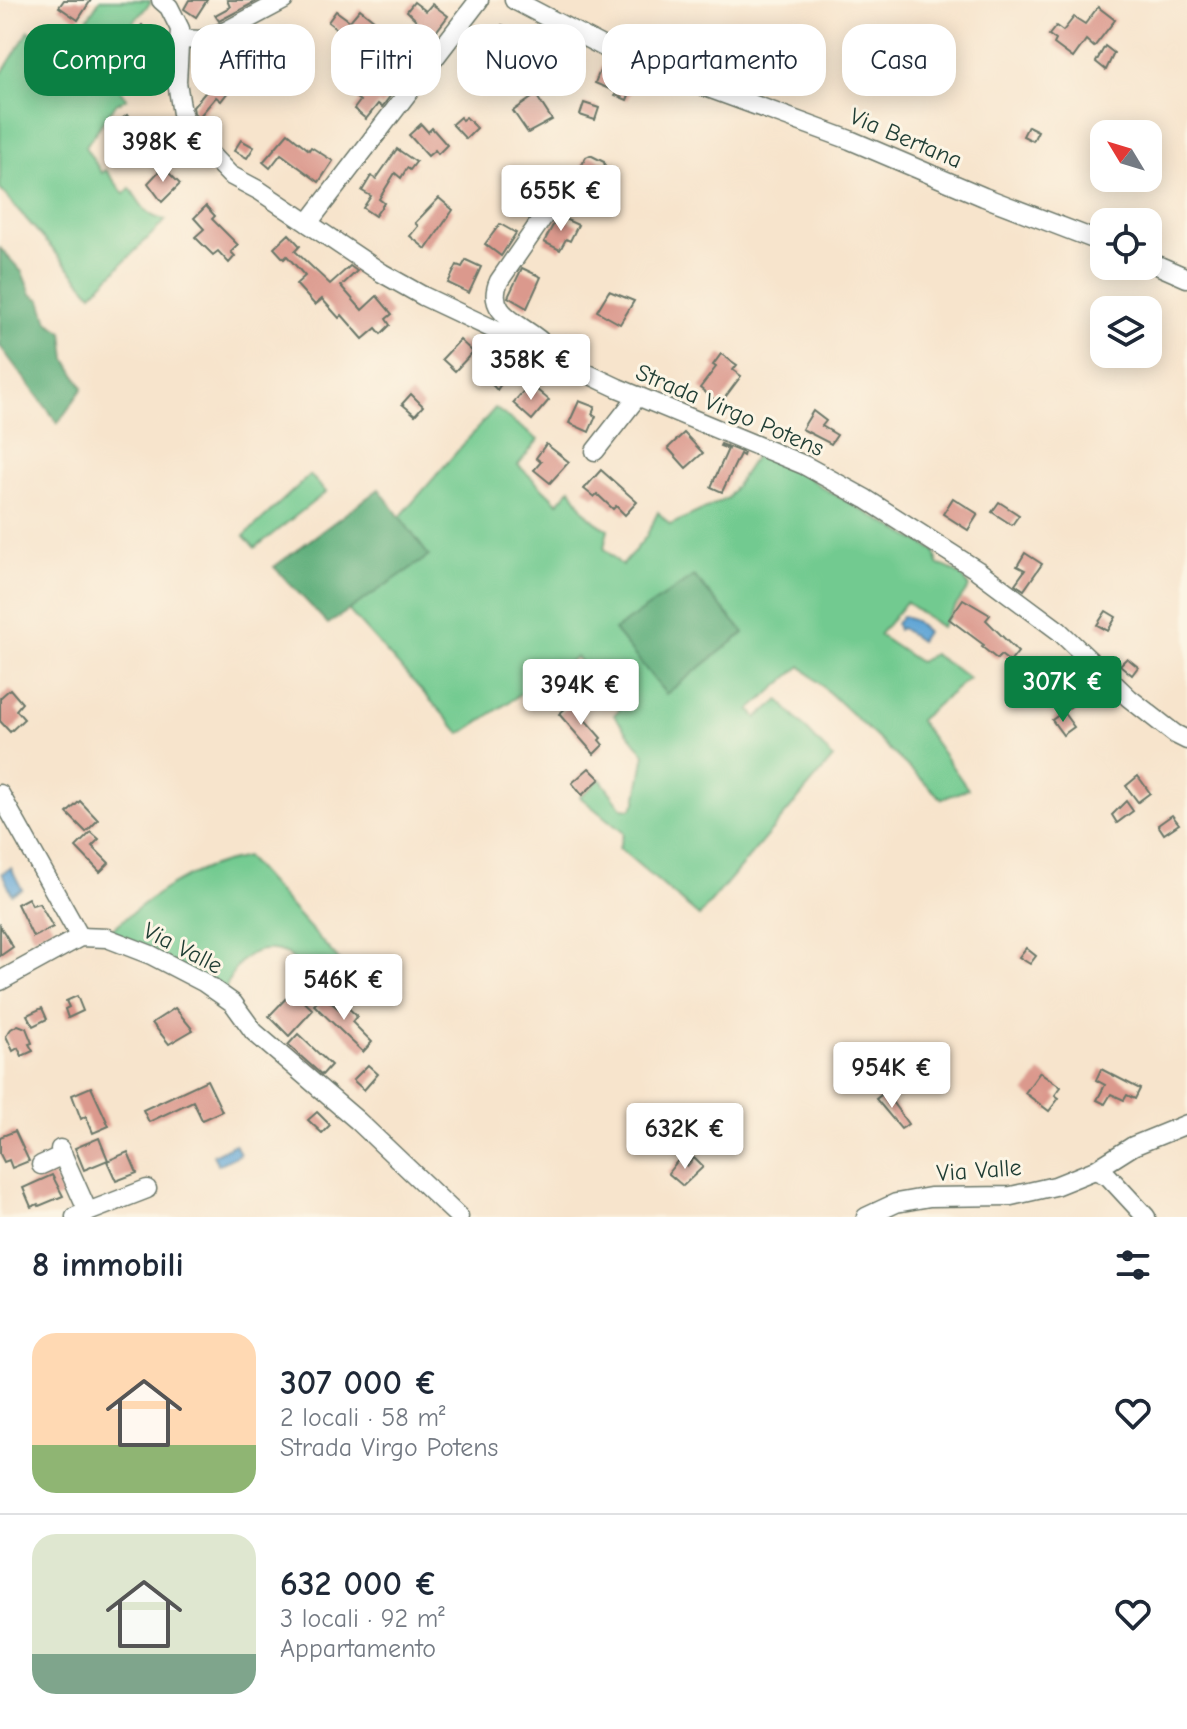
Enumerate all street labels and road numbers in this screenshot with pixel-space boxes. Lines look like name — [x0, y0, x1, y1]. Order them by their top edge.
street label: Via Bertana — [846, 102, 966, 174]
street label: Strada Virgo Potens — [632, 358, 828, 462]
street label: Via Valle — [139, 916, 227, 980]
street label: Via Valle — [936, 1153, 1022, 1187]

